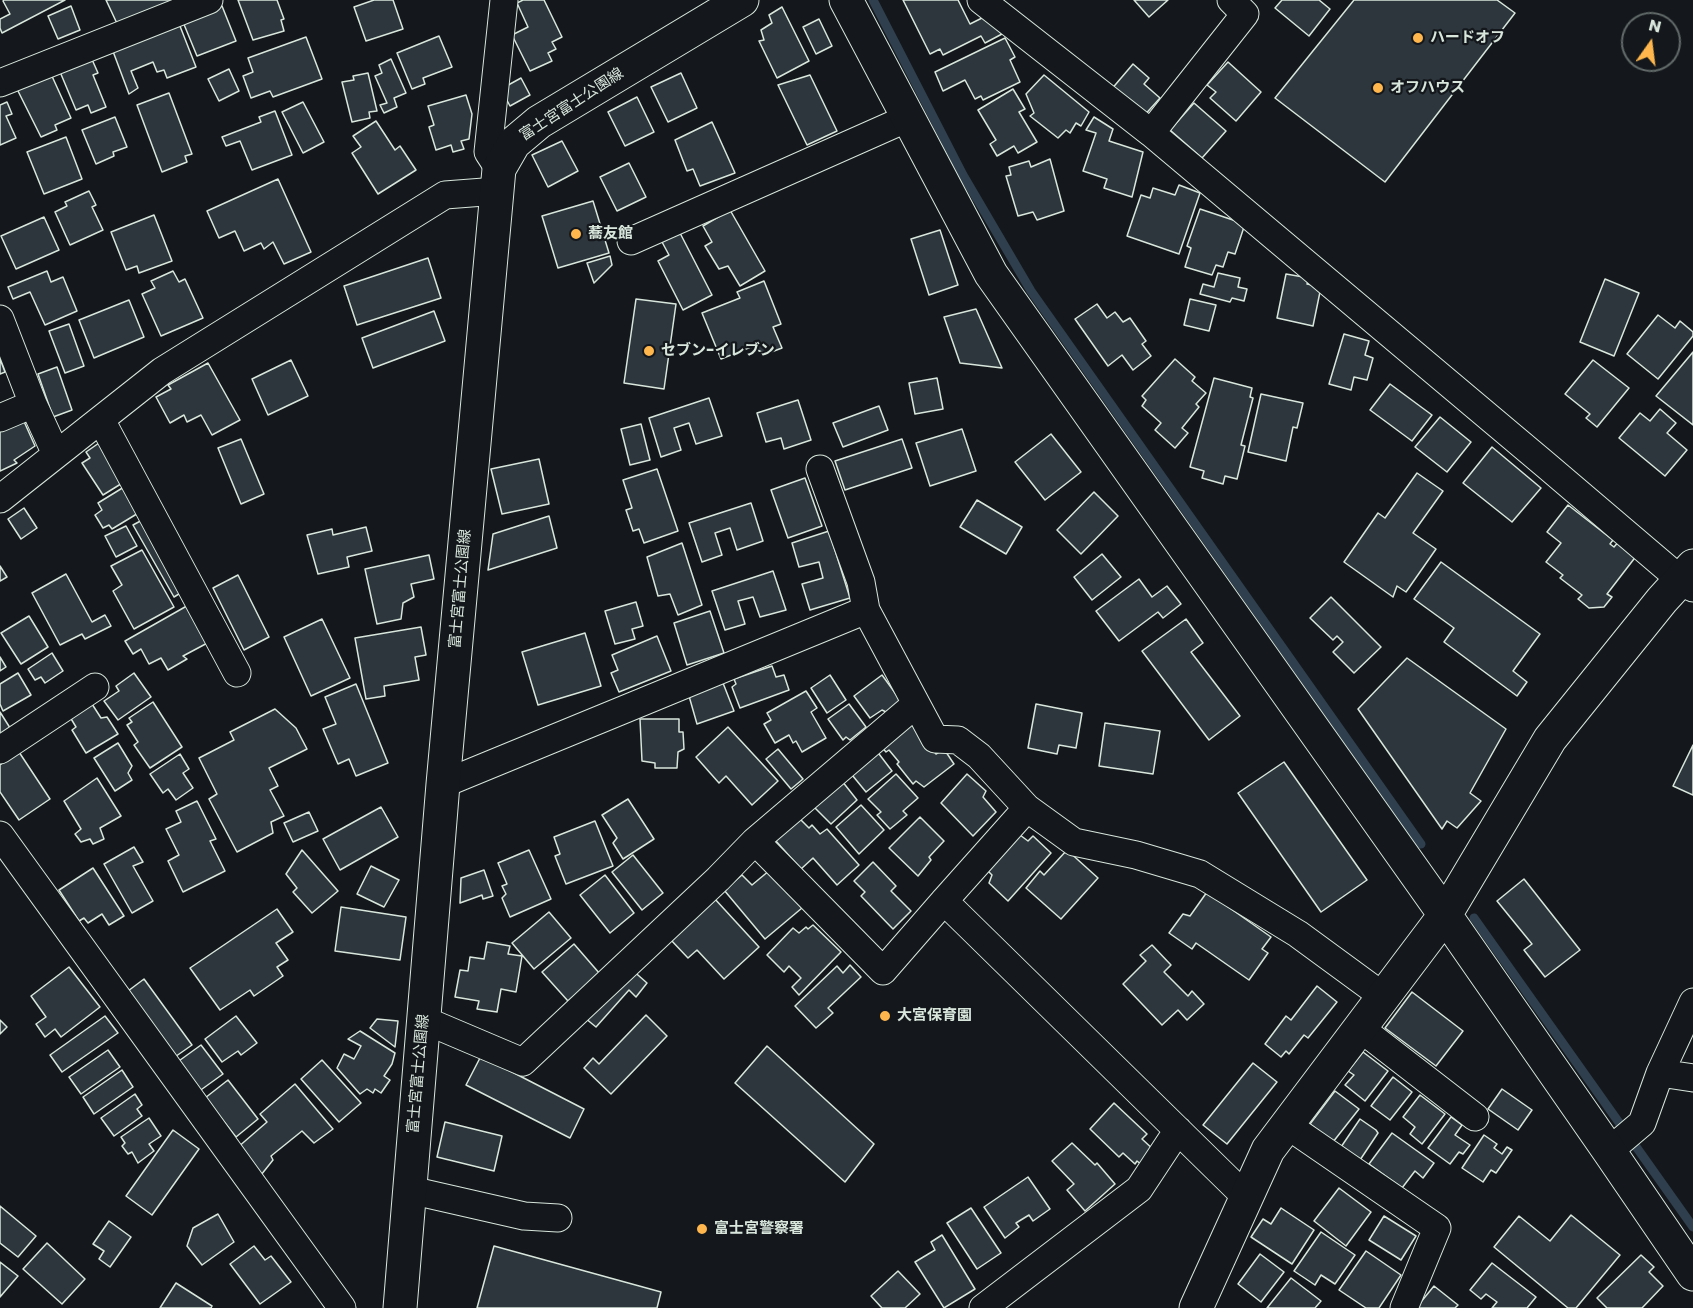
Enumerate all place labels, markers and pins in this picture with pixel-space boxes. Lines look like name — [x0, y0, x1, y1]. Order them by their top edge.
place label: ハードオフ — [1430, 29, 1505, 47]
marker: ハードオフ — [1411, 31, 1425, 45]
place label: オフハウス — [1390, 79, 1465, 97]
marker: オフハウス — [1371, 81, 1385, 95]
place label: 蕎友館 — [588, 225, 633, 243]
marker: 蕎友館 — [569, 227, 583, 241]
place label: セブン-イレブン — [661, 342, 775, 360]
marker: セブン-イレブン — [642, 344, 656, 358]
place label: 大宮保育園 — [897, 1007, 972, 1025]
marker: 大宮保育園 — [878, 1009, 892, 1023]
place label: 富士宮警察署 — [714, 1220, 804, 1238]
marker: 富士宮警察署 — [695, 1222, 709, 1236]

